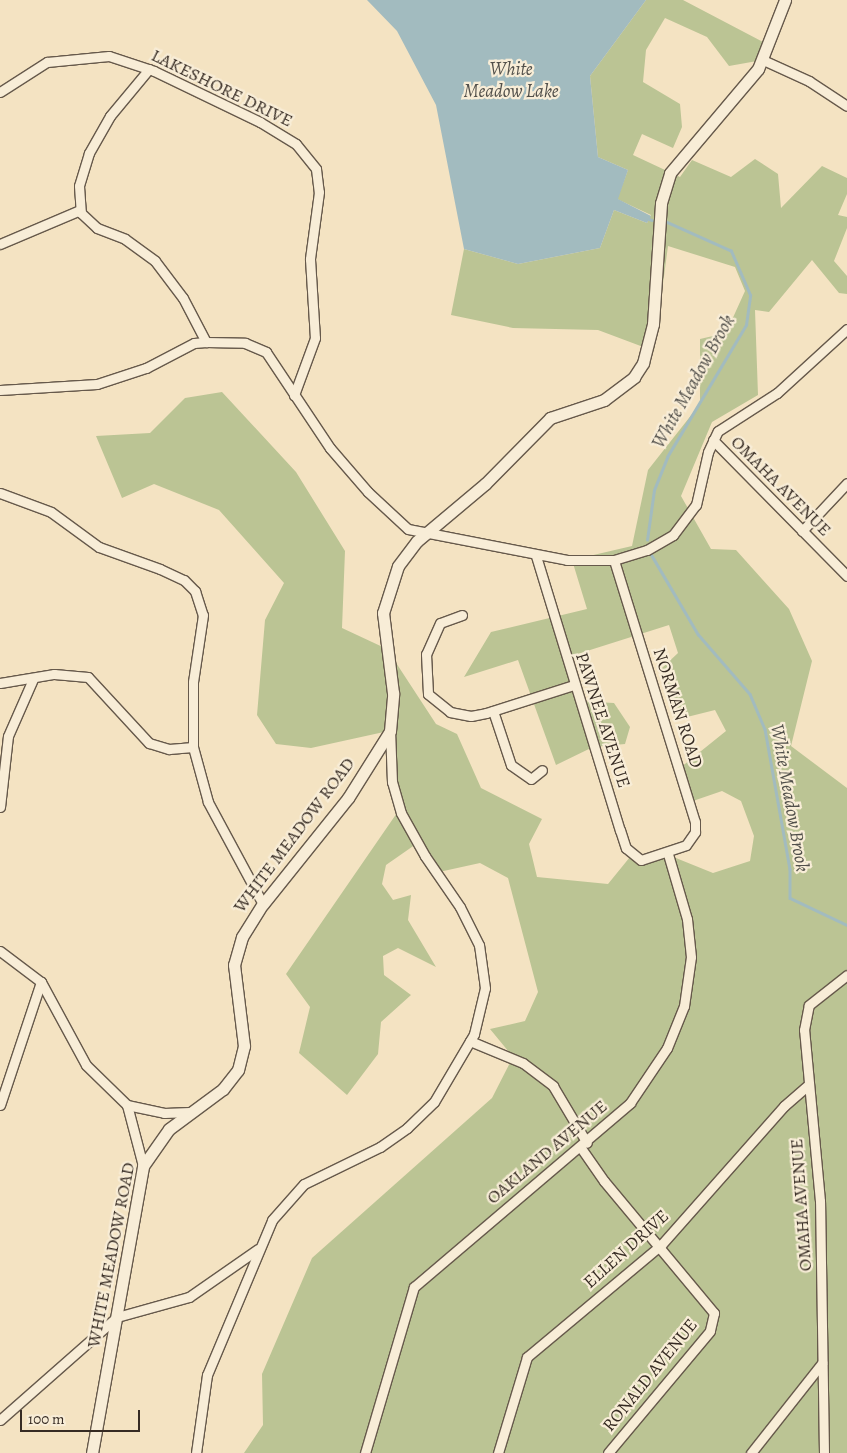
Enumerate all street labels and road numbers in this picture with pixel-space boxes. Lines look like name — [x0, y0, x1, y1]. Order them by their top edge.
street label: LAKESHORE DRIVE — [148, 44, 296, 132]
street label: OMAHA AVENUE — [726, 431, 836, 541]
street label: NORMAN ROAD — [648, 645, 708, 771]
street label: PAWNEE AVENUE — [571, 650, 635, 790]
street label: WHITE MEADOW ROAD — [229, 753, 359, 917]
street label: OAKLAND AVENUE — [482, 1095, 612, 1209]
street label: OMAHA AVENUE — [786, 1138, 816, 1272]
street label: WHITE MEADOW ROAD — [82, 1161, 140, 1349]
street label: ELLEN DRIVE — [579, 1205, 673, 1293]
street label: RONALD AVENUE — [598, 1314, 702, 1436]

